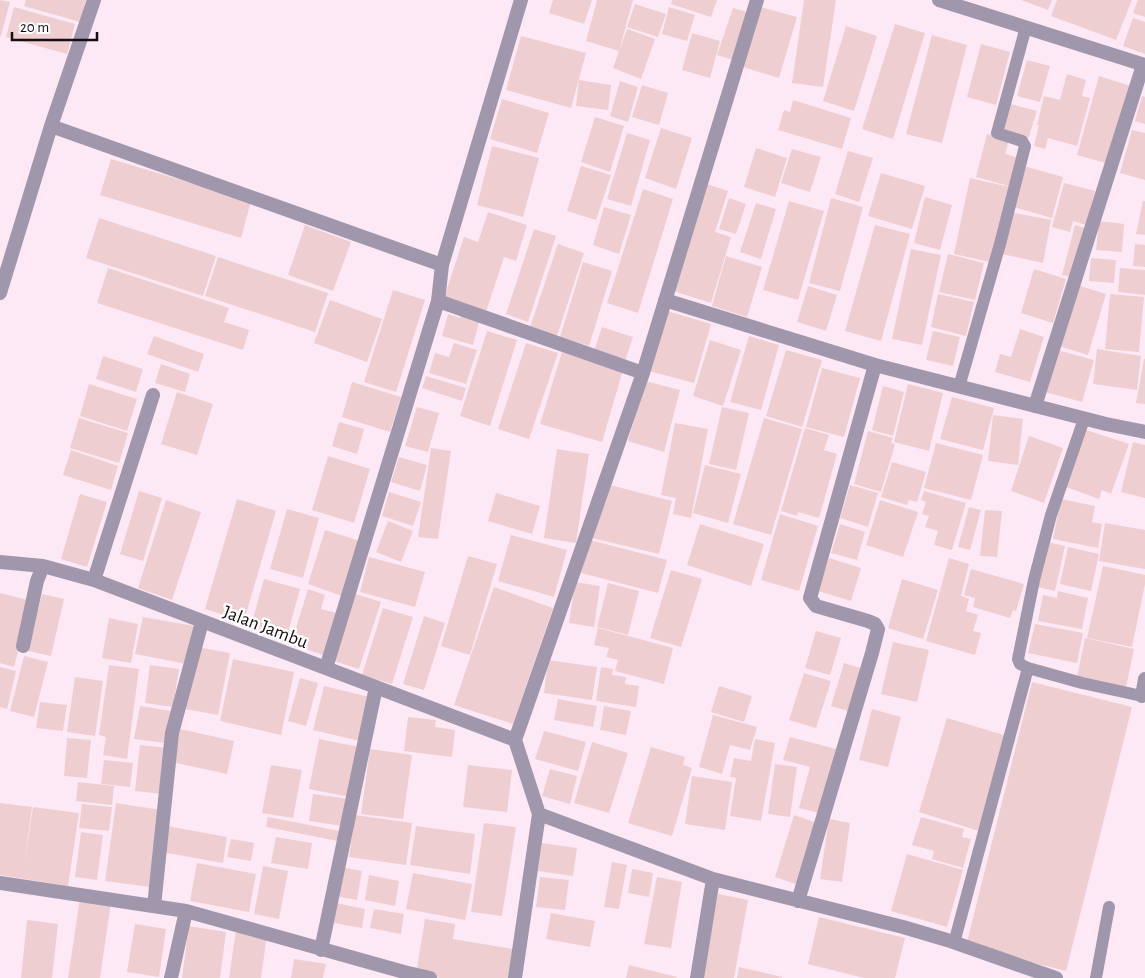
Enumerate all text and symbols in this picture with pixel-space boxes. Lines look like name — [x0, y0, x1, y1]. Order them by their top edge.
scale bar — [12, 10, 98, 42]
text: 20 m — [20, 20, 49, 35]
street label: Jalan Jambu — [220, 603, 311, 652]

